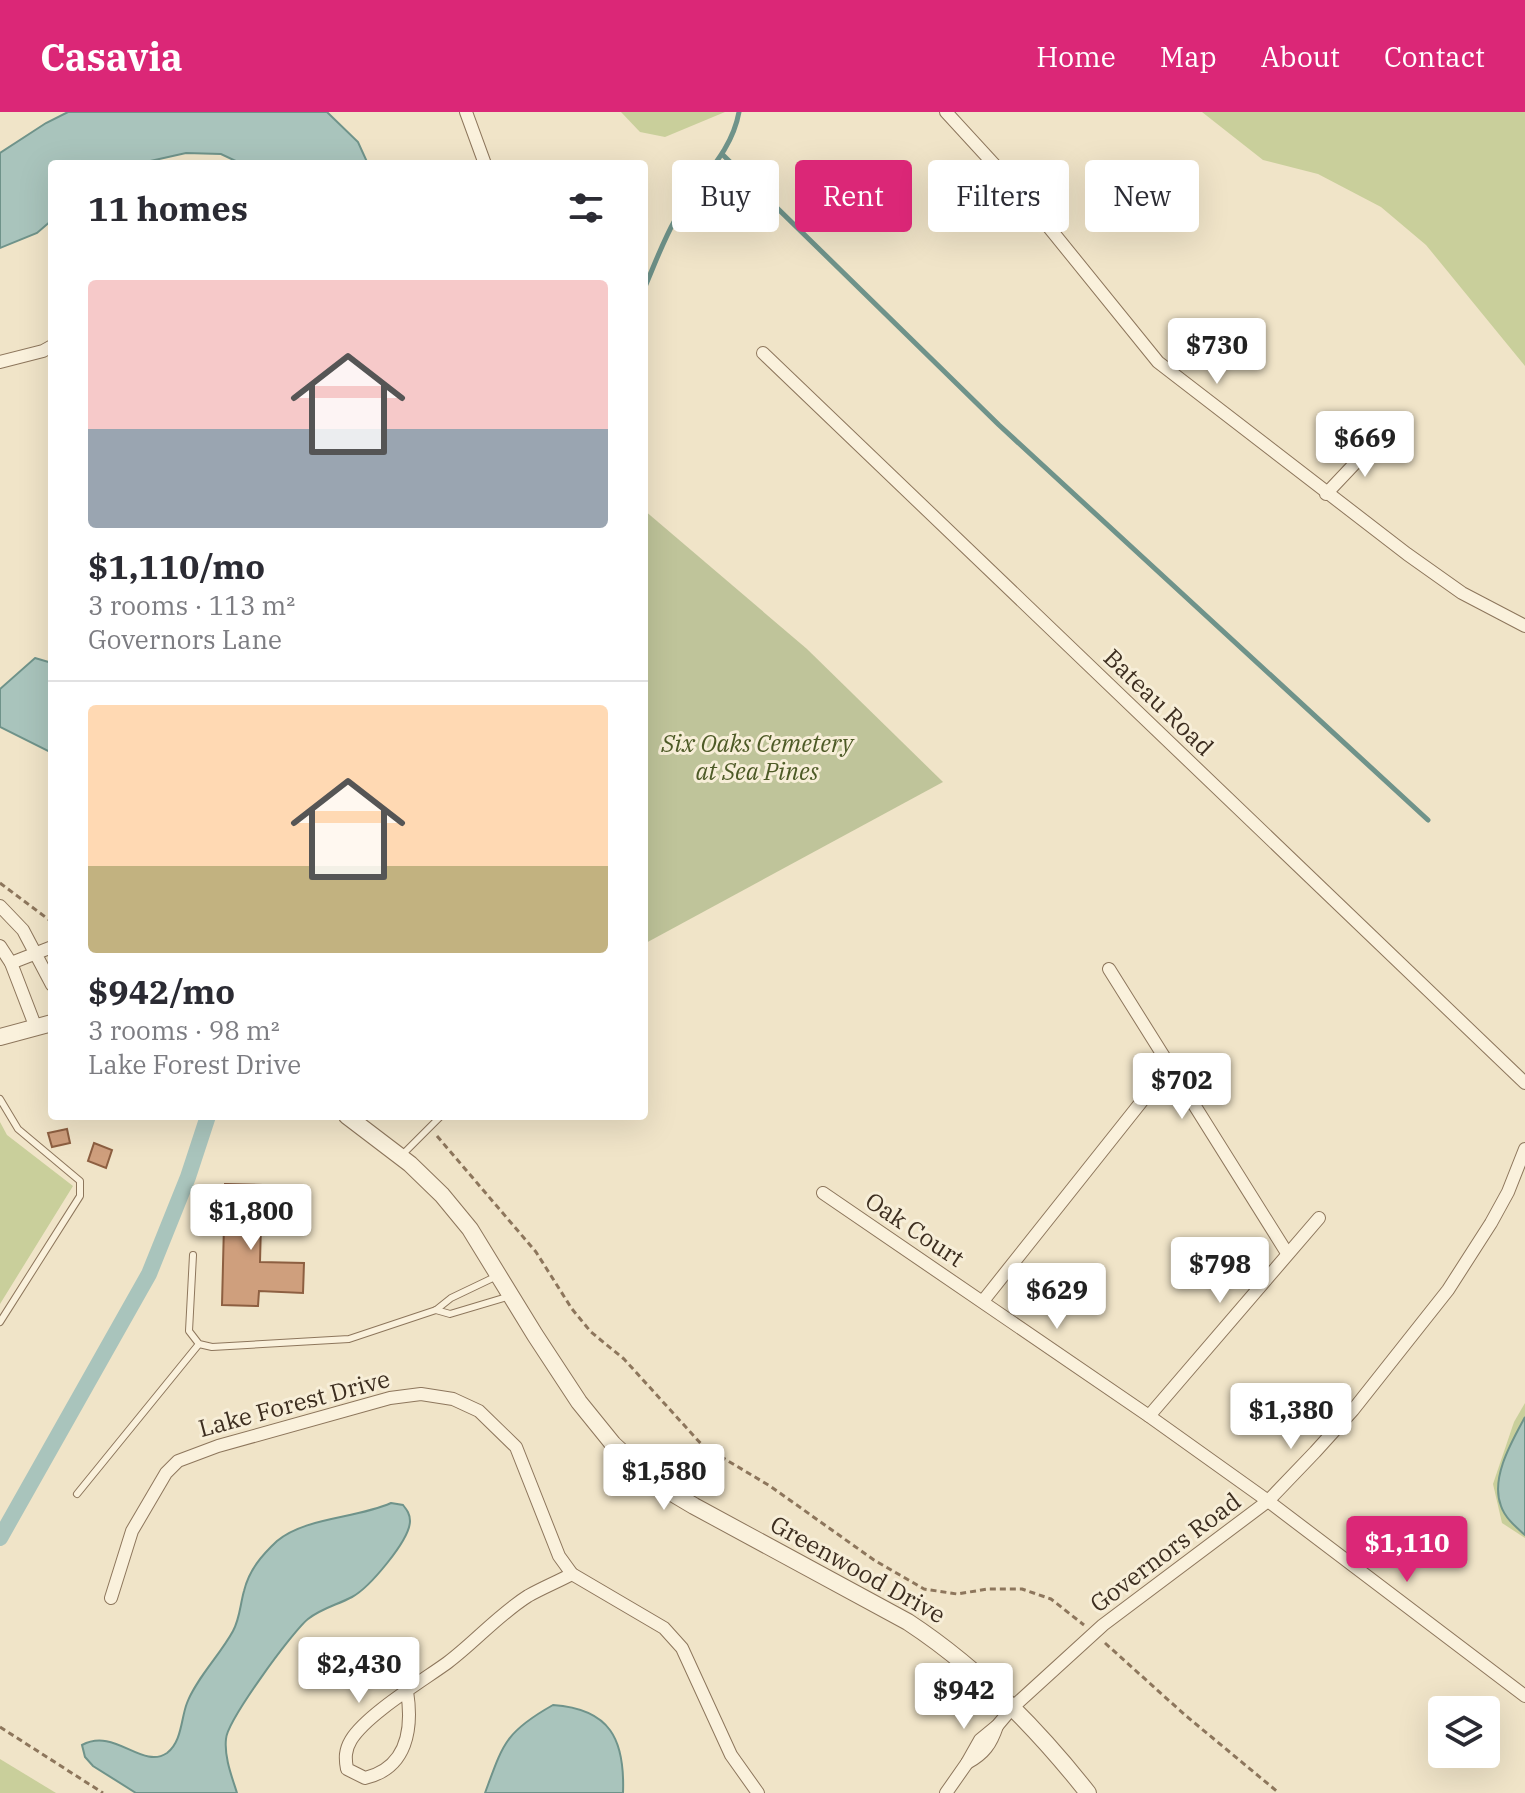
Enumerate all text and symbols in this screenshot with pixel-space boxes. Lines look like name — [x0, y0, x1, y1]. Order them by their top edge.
text: Casavia — [40, 32, 183, 81]
text: Home — [1036, 38, 1116, 75]
text: Map — [1160, 38, 1217, 75]
text: About — [1261, 38, 1340, 75]
text: Contact — [1384, 38, 1485, 75]
chip: Buy — [672, 160, 779, 232]
chip: Rent — [795, 160, 912, 232]
chip: Filters — [928, 160, 1069, 232]
chip: New — [1085, 160, 1199, 232]
text: 11 homes — [88, 186, 248, 230]
icon: filters — [564, 186, 608, 230]
pin: $730 — [1170, 318, 1264, 386]
text: $730 — [1186, 327, 1248, 361]
icon: home — [276, 332, 420, 476]
pin: $669 — [1318, 411, 1412, 479]
text: $669 — [1334, 420, 1396, 454]
text: $1,110/mo — [88, 544, 265, 588]
text: 3 rooms · 113 m² — [88, 588, 295, 622]
text: Governors Lane — [88, 622, 282, 656]
street label: Bateau Road — [1097, 641, 1221, 763]
park label: Six Oaks Cemetery at Sea Pines — [660, 727, 855, 787]
icon: home — [276, 757, 420, 901]
text: $942/mo — [88, 969, 235, 1013]
text: 3 rooms · 98 m² — [88, 1013, 280, 1047]
text: Lake Forest Drive — [88, 1047, 301, 1081]
pin: $702 — [1135, 1053, 1229, 1121]
text: $702 — [1151, 1062, 1213, 1096]
pin: $1,800 — [186, 1184, 316, 1252]
street label: Oak Court — [859, 1184, 971, 1274]
text: $1,800 — [208, 1193, 294, 1227]
pin: $798 — [1173, 1237, 1267, 1305]
text: $798 — [1189, 1246, 1251, 1280]
pin: $629 — [1010, 1263, 1104, 1331]
text: $629 — [1026, 1272, 1088, 1306]
street label: Lake Forest Drive — [195, 1362, 393, 1444]
pin: $1,380 — [1226, 1383, 1356, 1451]
text: $1,380 — [1248, 1392, 1334, 1426]
pin: $1,580 — [599, 1444, 729, 1512]
text: $1,580 — [621, 1453, 707, 1487]
street label: Governors Road — [1083, 1485, 1247, 1619]
street label: Greenwood Drive — [765, 1508, 951, 1630]
pin: $1,110 — [1342, 1516, 1472, 1584]
text: $1,110 — [1364, 1525, 1450, 1559]
pin: $2,430 — [294, 1637, 424, 1705]
text: $2,430 — [316, 1646, 402, 1680]
pin: $942 — [917, 1663, 1011, 1731]
text: $942 — [933, 1672, 995, 1706]
map controls — [1428, 1696, 1500, 1768]
button: layers — [1428, 1696, 1500, 1768]

